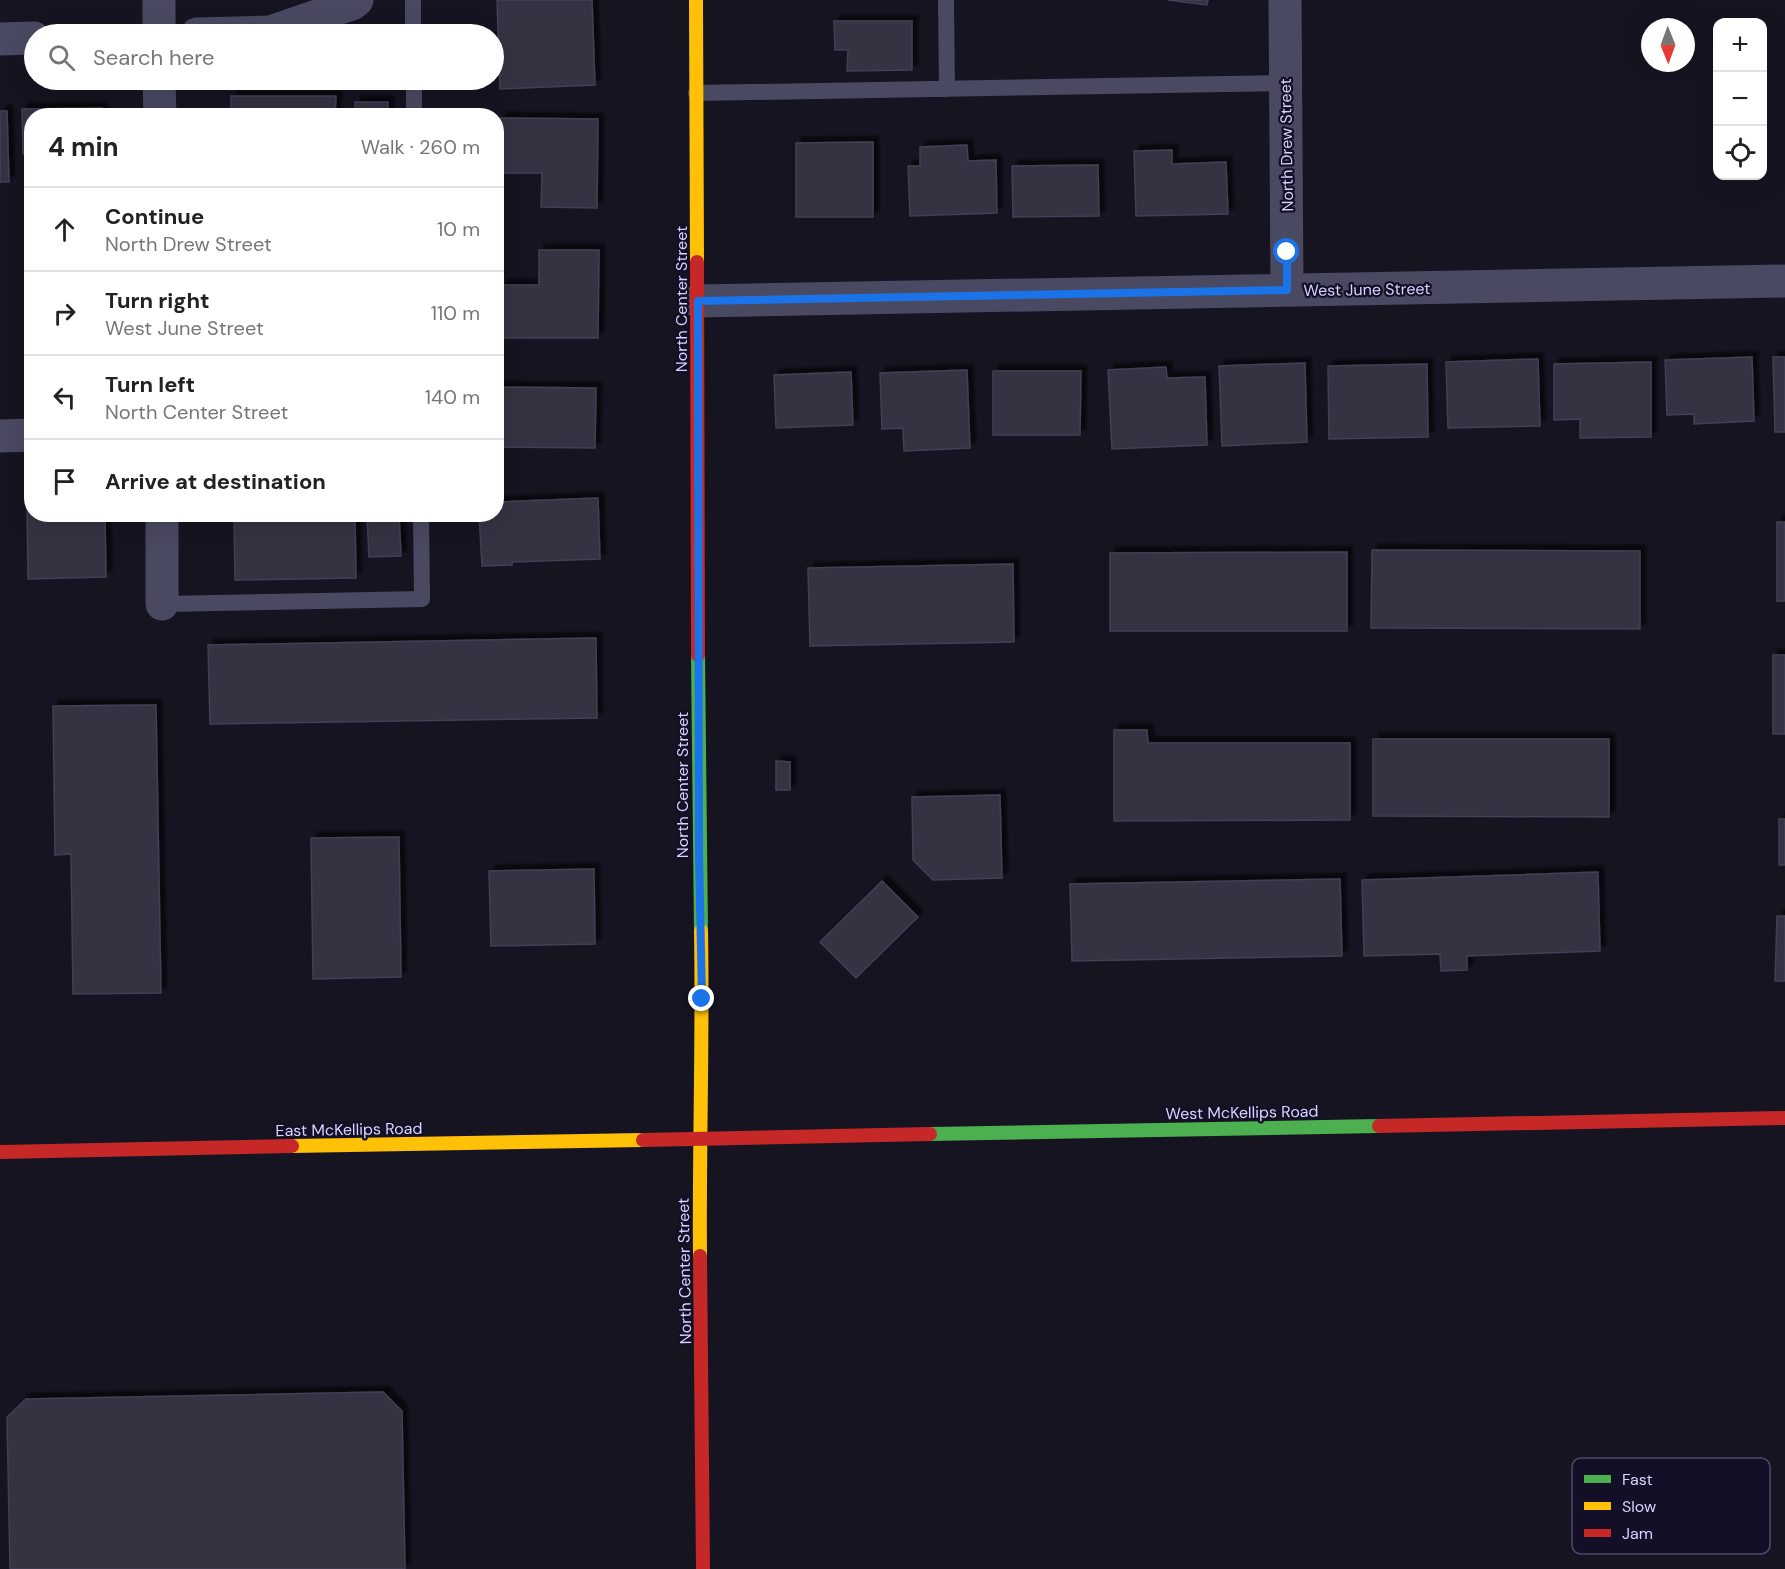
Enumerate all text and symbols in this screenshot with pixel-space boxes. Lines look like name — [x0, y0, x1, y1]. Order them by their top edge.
north arrow — [1641, 18, 1695, 72]
map controls — [1713, 18, 1767, 180]
button: + — [1713, 18, 1767, 72]
search box — [24, 24, 504, 90]
icon: search — [45, 41, 78, 74]
text: Search here — [93, 43, 214, 72]
button: − — [1713, 72, 1767, 126]
street label: North Drew Street — [1275, 78, 1298, 212]
button: locate — [1713, 126, 1767, 180]
text: 4 min — [48, 130, 119, 164]
text: Walk · 260 m — [361, 134, 480, 160]
text: Continue — [105, 202, 204, 231]
icon: ahead — [48, 213, 81, 246]
text: 10 m — [437, 216, 480, 242]
street label: North Center Street — [671, 226, 692, 372]
text: North Drew Street — [105, 231, 272, 257]
route start — [1273, 238, 1299, 264]
street label: West June Street — [1303, 278, 1431, 301]
text: Turn right — [105, 286, 210, 315]
icon: right — [48, 297, 81, 330]
text: 110 m — [431, 300, 480, 326]
text: West June Street — [105, 315, 264, 341]
text: Turn left — [105, 370, 195, 399]
icon: left — [48, 381, 81, 414]
text: 140 m — [425, 384, 480, 410]
text: North Center Street — [105, 399, 288, 425]
icon: arrive — [48, 465, 81, 498]
text: Arrive at destination — [105, 467, 326, 496]
street label: North Center Street — [672, 712, 693, 858]
route end — [688, 985, 714, 1011]
street label: West McKellips Road — [1165, 1101, 1319, 1124]
street label: East McKellips Road — [275, 1118, 423, 1141]
street label: North Center Street — [673, 1198, 696, 1344]
legend — [1572, 1458, 1770, 1554]
text: Fast — [1622, 1469, 1653, 1490]
text: Slow — [1622, 1496, 1656, 1517]
text: Jam — [1622, 1523, 1653, 1544]

